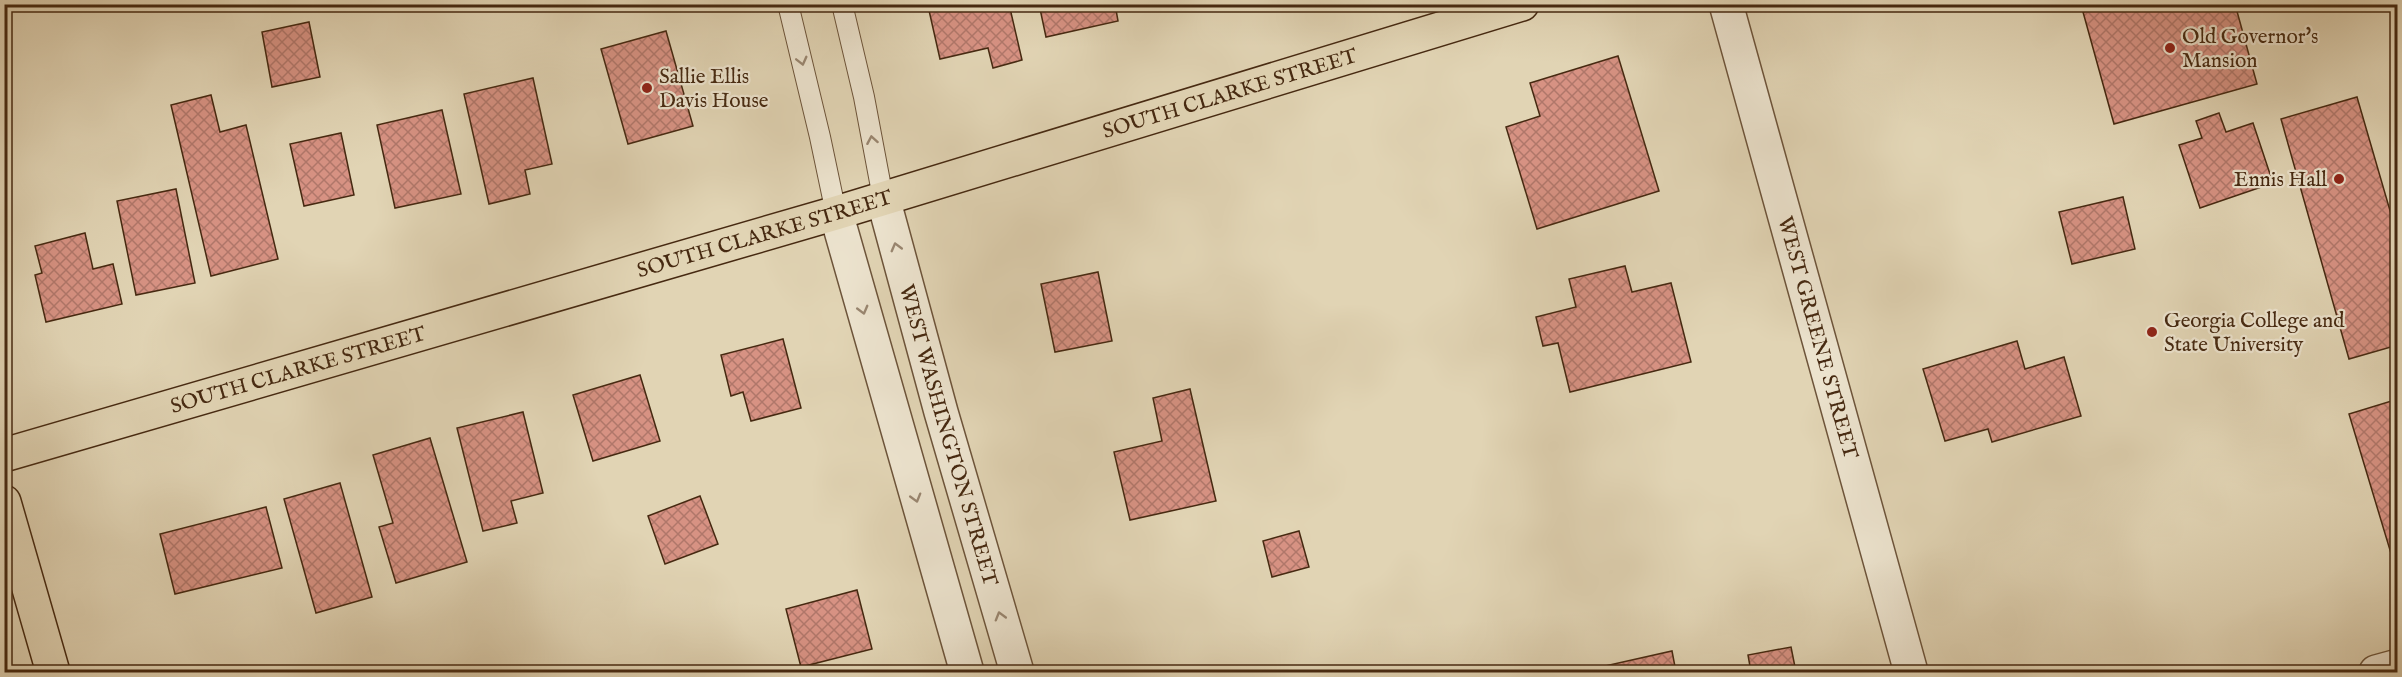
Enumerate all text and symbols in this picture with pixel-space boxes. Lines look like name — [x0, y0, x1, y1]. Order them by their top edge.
place label: Old Governor's Mansion — [2182, 24, 2318, 75]
marker: Old Governor's Mansion — [2163, 41, 2177, 55]
street label: SOUTH CLARKE STREET — [1100, 43, 1361, 146]
one-way arrow — [795, 56, 808, 66]
place label: Sallie Ellis Davis House — [659, 64, 769, 115]
marker: Sallie Ellis Davis House — [640, 81, 654, 95]
one-way arrow — [866, 135, 879, 145]
place label: Ennis Hall — [2234, 167, 2327, 194]
marker: Ennis Hall — [2332, 172, 2346, 186]
street label: SOUTH CLARKE STREET — [634, 184, 896, 285]
street label: WEST GREENE STREET — [1770, 214, 1864, 463]
one-way arrow — [890, 242, 903, 252]
street label: WEST WASHINGTON STREET — [892, 282, 1003, 590]
one-way arrow — [856, 304, 868, 315]
place label: Georgia College and State University — [2164, 308, 2345, 359]
street label: SOUTH CLARKE STREET — [167, 321, 430, 421]
marker: Georgia College and State University — [2145, 325, 2159, 339]
one-way arrow — [909, 492, 921, 503]
one-way arrow — [995, 611, 1007, 622]

